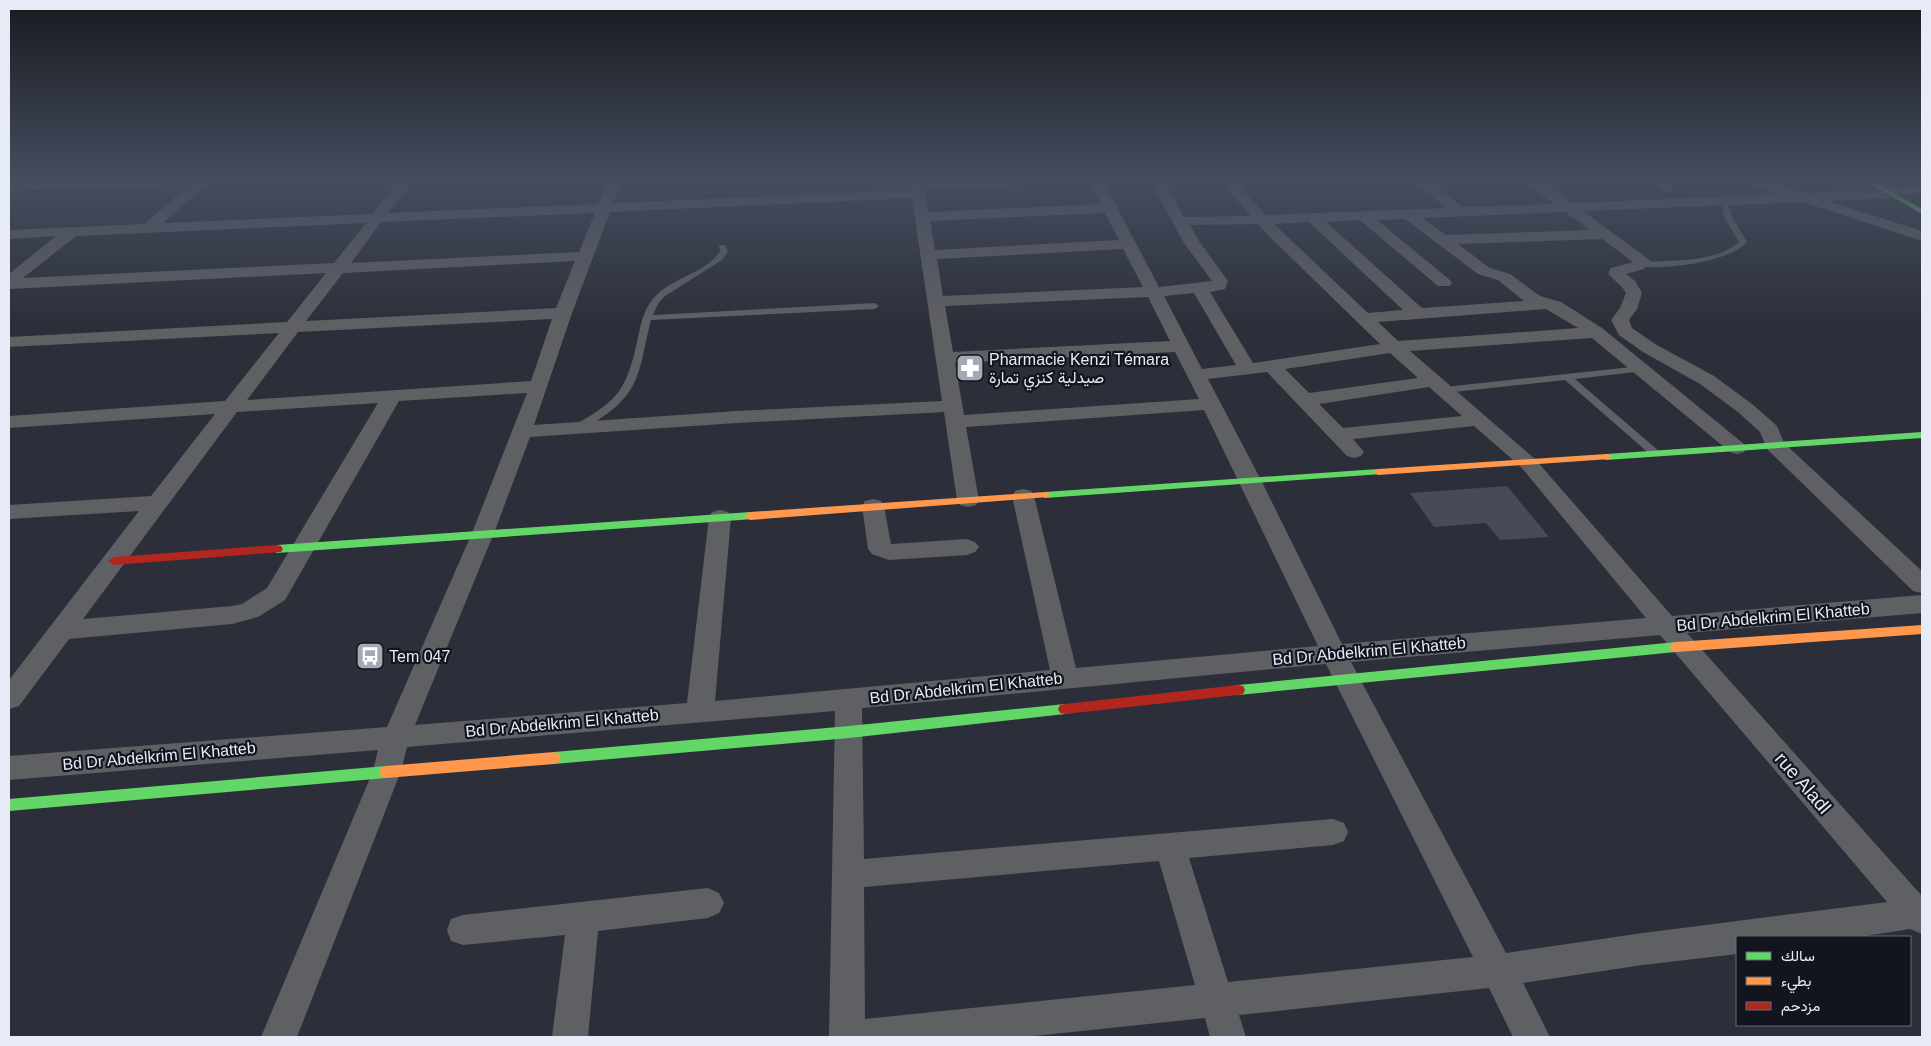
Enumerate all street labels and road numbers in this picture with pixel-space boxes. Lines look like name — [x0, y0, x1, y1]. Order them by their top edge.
street label: Bd Dr Abdelkrim El Khatteb — [1676, 600, 1870, 634]
street label: Bd Dr Abdelkrim El Khatteb — [1272, 634, 1466, 668]
street label: Bd Dr Abdelkrim El Khatteb — [869, 669, 1063, 707]
street label: Bd Dr Abdelkrim El Khatteb — [465, 706, 659, 740]
street label: Bd Dr Abdelkrim El Khatteb — [62, 739, 256, 773]
street label: rue Aladl — [1771, 748, 1835, 818]

